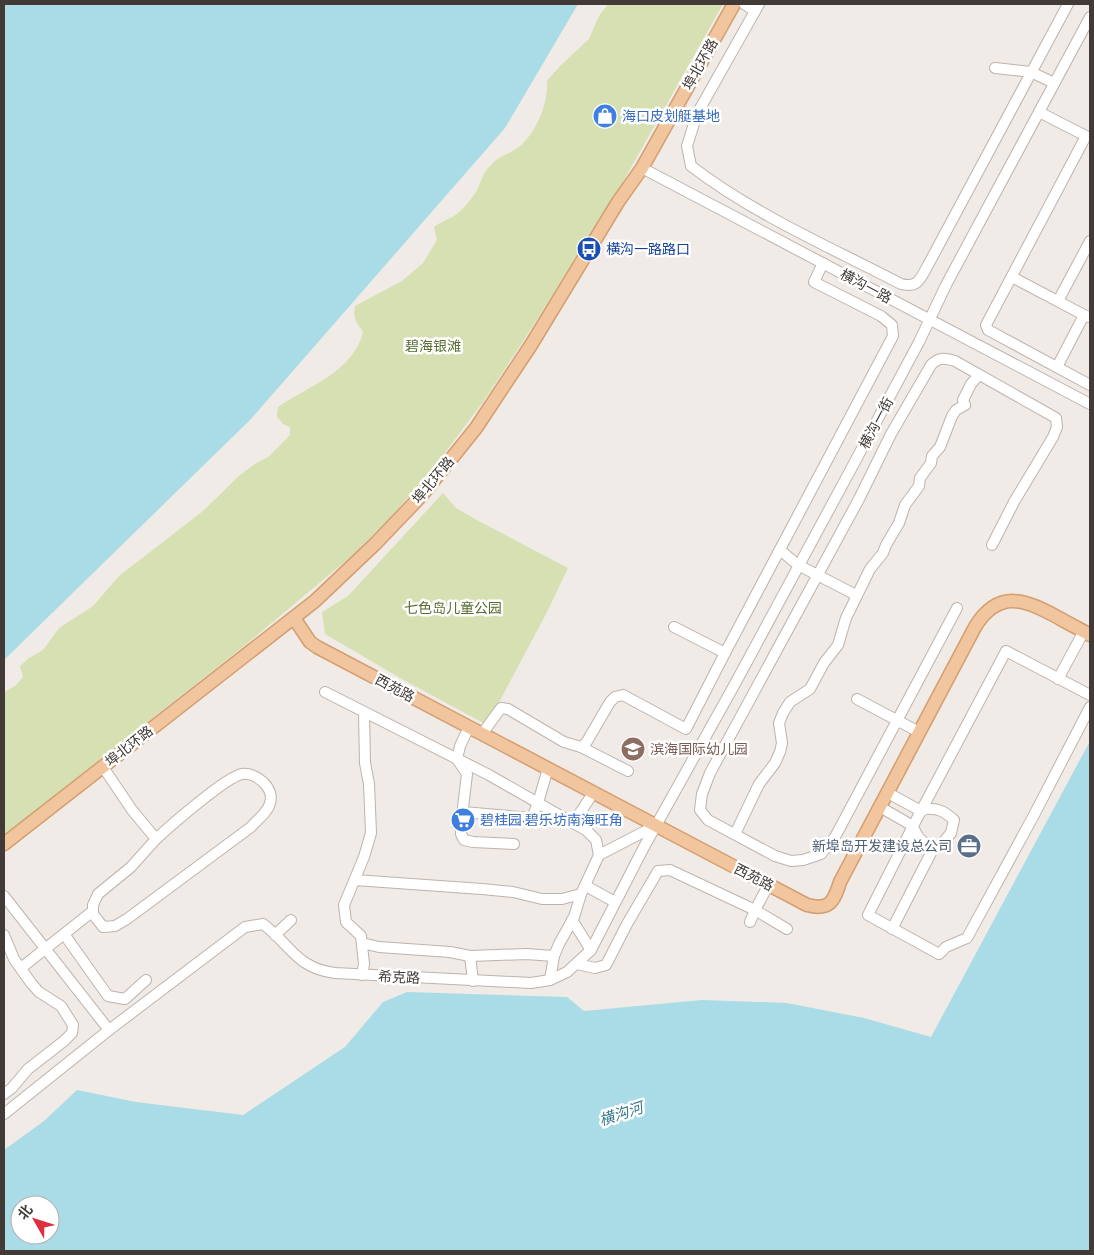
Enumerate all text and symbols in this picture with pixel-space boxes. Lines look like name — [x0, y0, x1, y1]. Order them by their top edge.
street label: 埠北环路 — [679, 36, 721, 93]
shop icon: 海口皮划艇基地 — [592, 103, 618, 129]
place label: 海口皮划艇基地 — [622, 108, 720, 125]
bus stop icon: 横沟一路路口 — [576, 236, 602, 262]
place label: 横沟一路路口 — [606, 241, 690, 258]
street label: 横沟一路 — [837, 266, 894, 307]
park label: 碧海银滩 — [405, 338, 461, 355]
street label: 横沟一街 — [856, 395, 897, 452]
street label: 埠北环路 — [409, 453, 458, 507]
park label: 七色岛儿童公园 — [404, 600, 502, 617]
street label: 西苑路 — [372, 671, 417, 706]
street label: 埠北环路 — [102, 722, 157, 770]
school or university icon: 滨海国际幼儿园 — [620, 736, 646, 762]
place label: 滨海国际幼儿园 — [650, 741, 748, 758]
supermarket icon: 碧桂园·碧乐坊南海旺角 — [450, 807, 476, 833]
place label: 碧桂园·碧乐坊南海旺角 — [480, 812, 623, 829]
office icon: 新埠岛开发建设总公司 — [956, 833, 982, 859]
place label: 新埠岛开发建设总公司 — [812, 838, 952, 855]
street label: 西苑路 — [731, 860, 776, 895]
street label: 希克路 — [378, 968, 420, 987]
water label: 横沟河 — [597, 1098, 648, 1130]
north arrow — [10, 1195, 60, 1245]
text: 北 — [14, 1201, 36, 1223]

